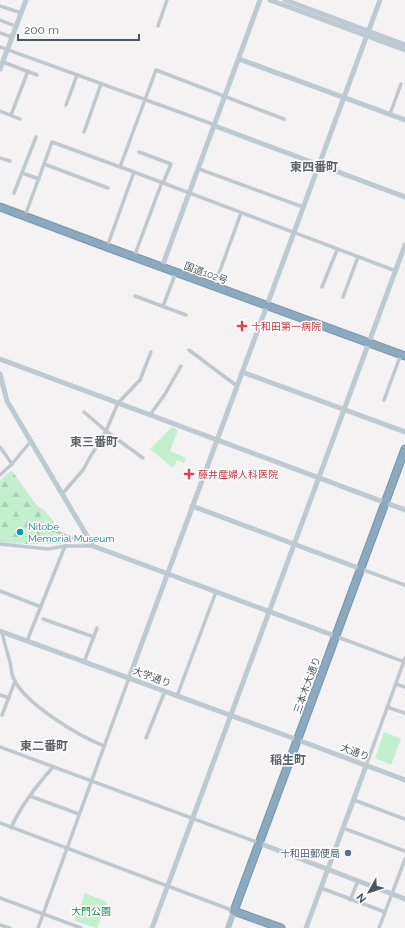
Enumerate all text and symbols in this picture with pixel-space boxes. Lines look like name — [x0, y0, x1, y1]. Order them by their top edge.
scale bar — [18, 16, 139, 42]
text: 200 m — [24, 23, 59, 37]
district label: 東四番町 — [290, 160, 338, 174]
street label: 国道102号 — [183, 260, 229, 286]
marker: 十和田第一病院 — [236, 320, 248, 332]
place label: 十和田第一病院 — [251, 321, 321, 332]
district label: 東三番町 — [70, 435, 118, 449]
marker: 藤井産婦人科医院 — [183, 468, 195, 480]
place label: 藤井産婦人科医院 — [198, 469, 278, 480]
place label: Nitobe Memorial Museum — [28, 521, 114, 544]
marker: Nitobe Memorial Museum — [15, 527, 25, 537]
street label: 三本木大通り — [292, 655, 322, 715]
street label: 大学通り — [131, 665, 173, 689]
district label: 東二番町 — [20, 739, 68, 753]
street label: 大通り — [339, 741, 371, 763]
district label: 稲生町 — [270, 753, 306, 767]
place label: 十和田郵便局 — [280, 848, 340, 859]
marker: 十和田郵便局 — [343, 848, 353, 858]
north arrow — [349, 872, 389, 912]
text: N — [354, 891, 369, 905]
park label: 大門公園 — [71, 906, 111, 917]

